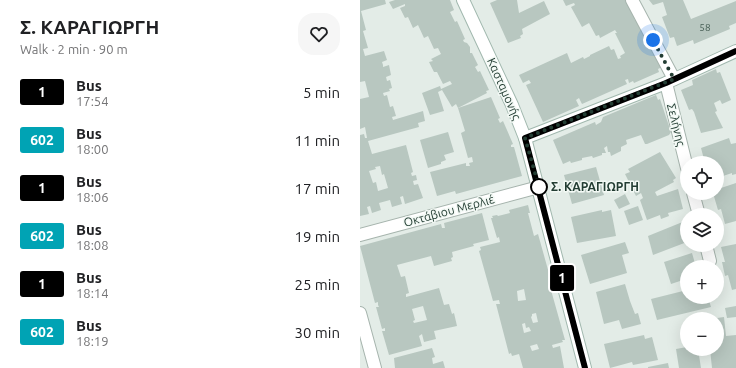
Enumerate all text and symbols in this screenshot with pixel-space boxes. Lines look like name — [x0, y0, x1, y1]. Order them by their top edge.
button: heart — [298, 13, 340, 55]
text: Σ. ΚΑΡΑΓΙΩΡΓΗ — [20, 16, 159, 38]
house number: 58 — [699, 22, 711, 33]
your location — [643, 30, 663, 50]
text: Walk · 2 min · 90 m — [20, 42, 128, 56]
street label: Κασταμονής — [484, 56, 524, 123]
text: Bus — [76, 77, 102, 94]
text: 1 — [38, 84, 46, 100]
text: 5 min — [303, 84, 340, 101]
text: 17:54 — [76, 94, 109, 108]
street label: Σελήνης — [664, 102, 688, 148]
text: Bus — [76, 125, 102, 142]
text: 602 — [30, 132, 54, 148]
text: 11 min — [294, 132, 340, 149]
text: 18:00 — [76, 142, 109, 156]
map controls — [680, 156, 724, 356]
button: locate — [680, 156, 724, 200]
text: Bus — [76, 173, 102, 190]
marker: Σ. ΚΑΡΑΓΙΩΡΓΗ — [530, 178, 548, 196]
text: 1 — [38, 180, 46, 196]
text: 17 min — [294, 180, 340, 197]
place label: Σ. ΚΑΡΑΓΙΩΡΓΗ — [551, 180, 639, 193]
text: 18:06 — [76, 190, 109, 204]
street label: Οκτάβιου Μερλιέ — [402, 192, 496, 229]
button: layers — [680, 208, 724, 252]
text: Bus — [76, 221, 102, 238]
text: 602 — [30, 228, 54, 244]
text: 19 min — [294, 228, 340, 245]
text: 18:08 — [76, 238, 109, 252]
button: + — [680, 260, 724, 304]
line badge: 1 — [549, 265, 575, 291]
text: Bus — [76, 269, 102, 286]
text: 1 — [558, 270, 566, 286]
text: 1 — [38, 276, 46, 292]
text: 25 min — [294, 276, 340, 293]
text: 18:14 — [76, 286, 109, 300]
button: − — [680, 312, 724, 356]
text: Bus — [76, 317, 102, 334]
text: 602 — [30, 324, 54, 340]
text: 30 min — [294, 324, 340, 341]
text: 18:19 — [76, 334, 109, 348]

